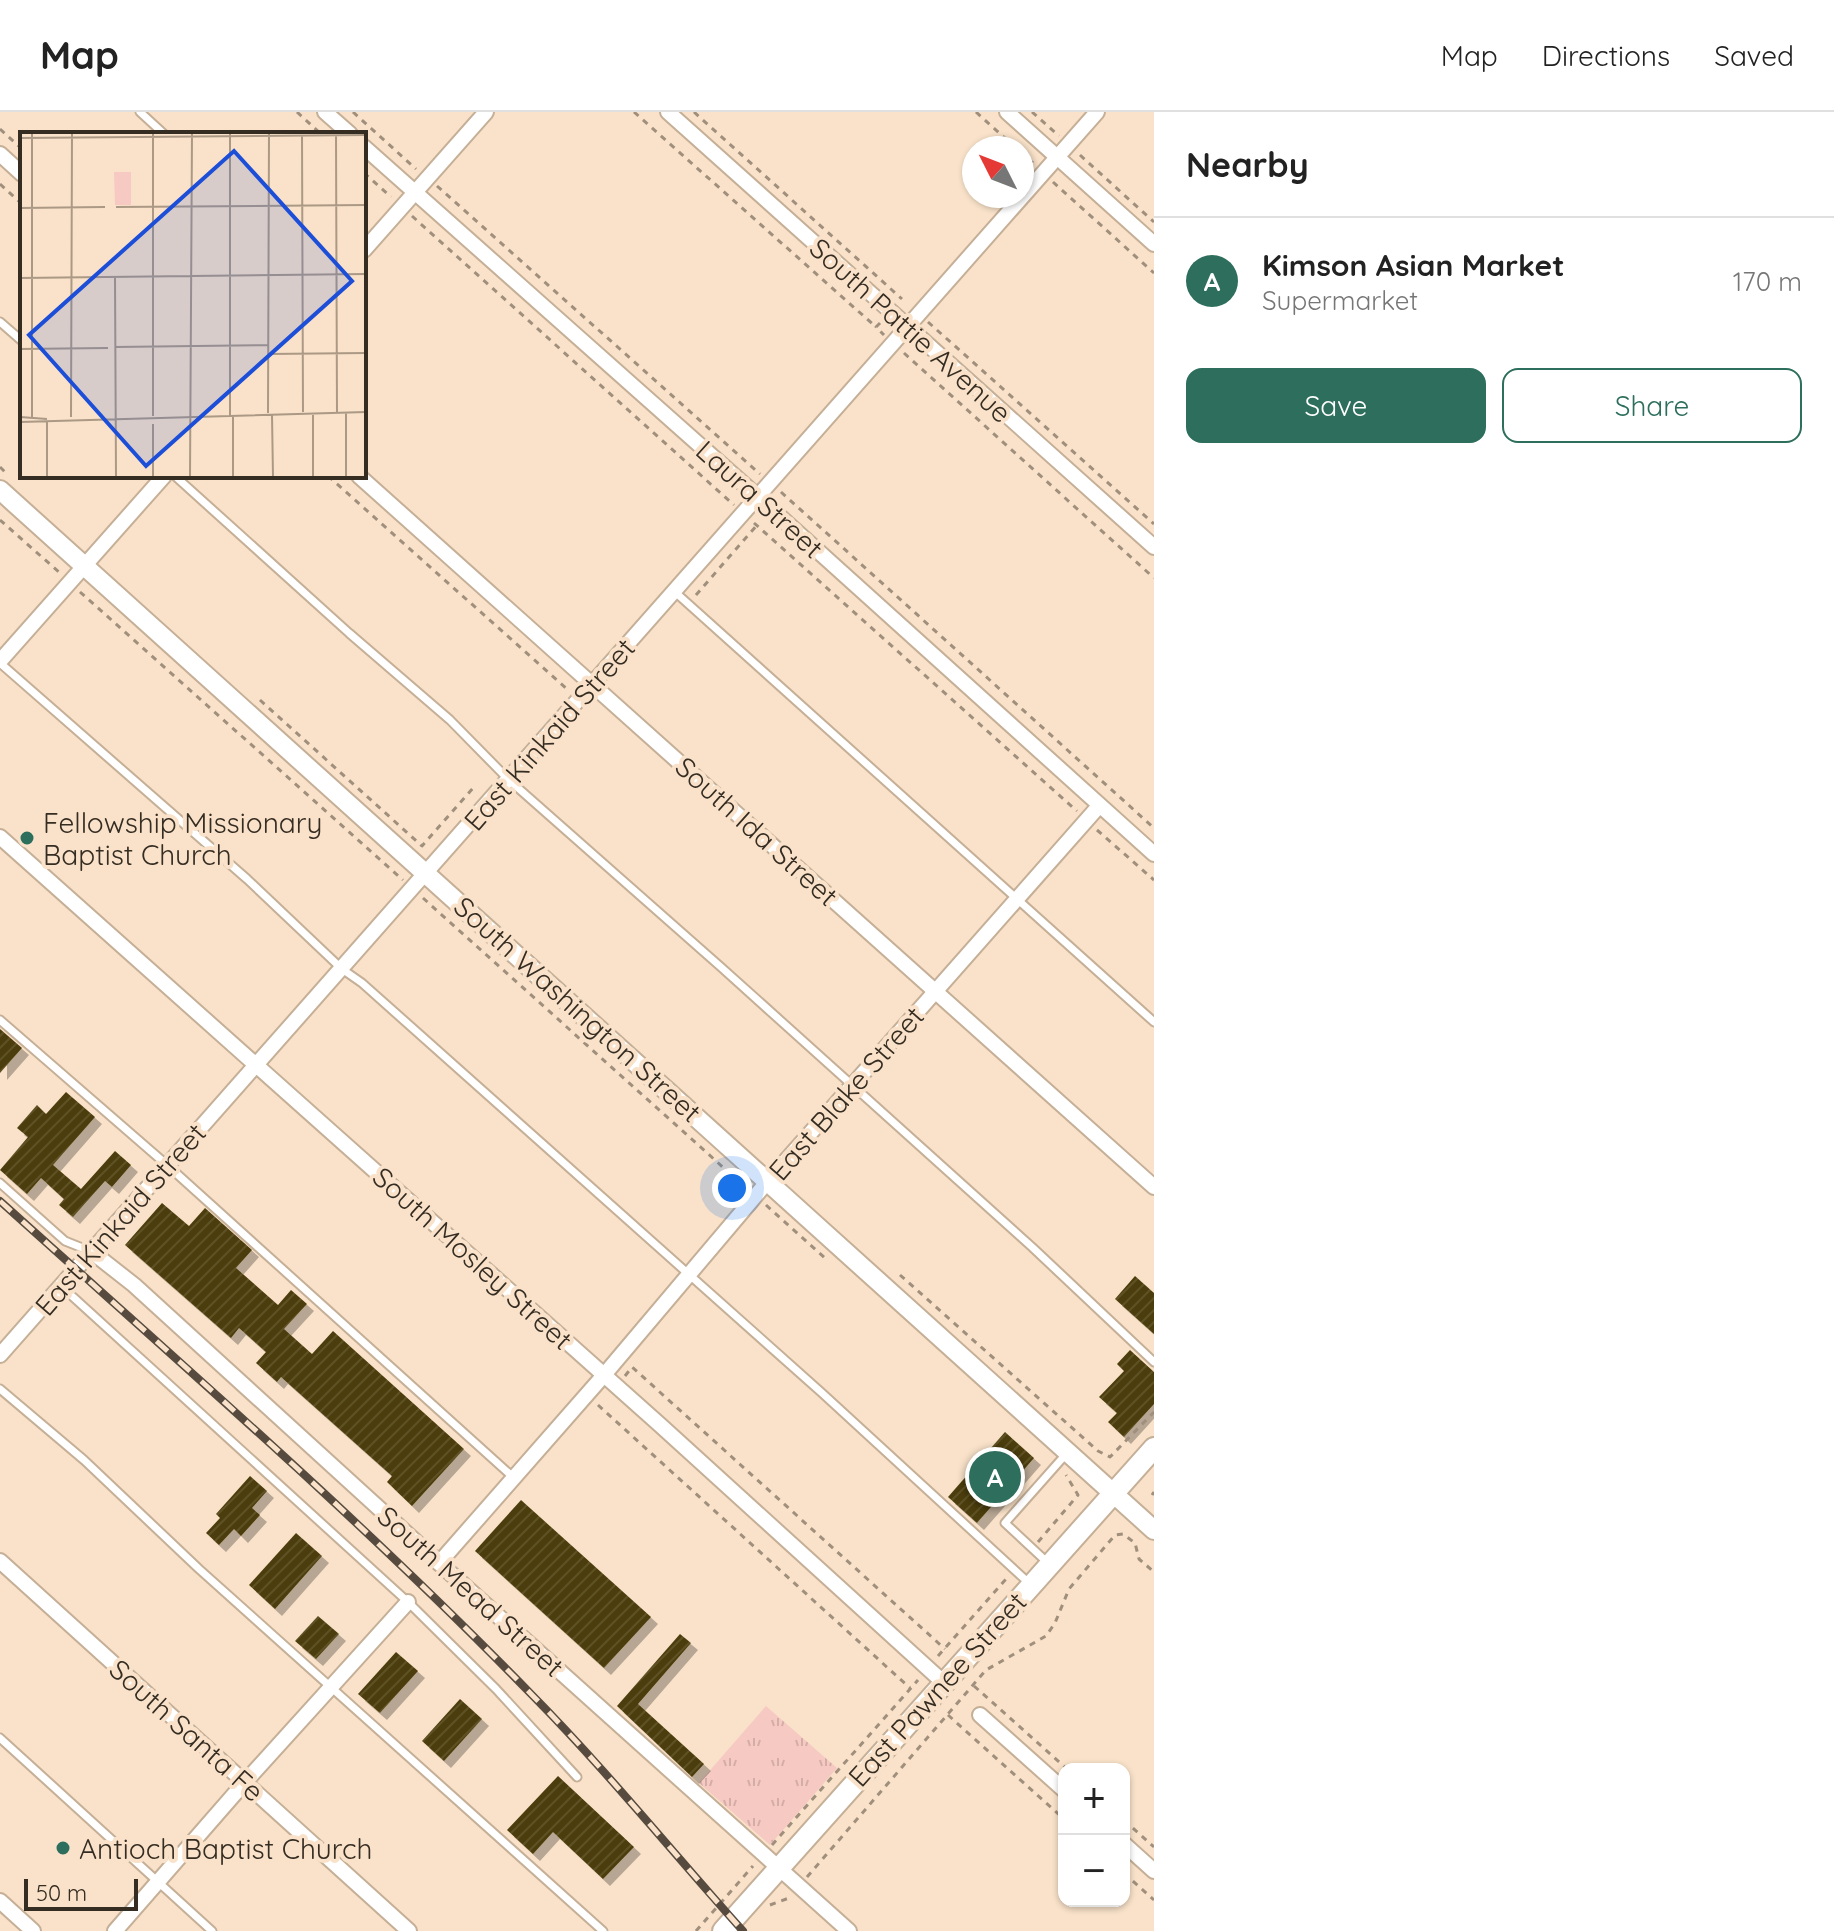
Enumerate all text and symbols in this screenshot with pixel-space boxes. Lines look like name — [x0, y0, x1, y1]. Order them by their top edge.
text: Map — [40, 31, 119, 79]
text: Map — [1441, 38, 1498, 73]
text: Directions — [1542, 38, 1670, 73]
text: Saved — [1714, 38, 1794, 73]
inset map — [20, 132, 366, 478]
north arrow — [962, 136, 1034, 208]
text: Nearby — [1186, 143, 1309, 186]
street label: South Pattie Avenue — [803, 230, 1019, 430]
text: Kimson Asian Market — [1262, 246, 1565, 284]
text: A — [1204, 265, 1220, 298]
text: 170 m — [1733, 265, 1802, 298]
text: Supermarket — [1262, 284, 1418, 317]
button: Save — [1186, 368, 1486, 443]
button: Share — [1502, 368, 1802, 443]
street label: Laura Street — [689, 433, 831, 565]
street label: East Kinkaid Street — [456, 631, 642, 837]
street label: South Ida Street — [668, 749, 846, 913]
place label: Fellowship Missionary Baptist Church — [43, 805, 322, 872]
marker: Fellowship Missionary Baptist Church — [18, 829, 36, 847]
street label: South Washington Street — [447, 889, 709, 1129]
street label: East Blake Street — [761, 999, 931, 1187]
street label: East Kinkaid Street — [27, 1116, 213, 1322]
street label: South Mosley Street — [366, 1159, 580, 1357]
your location — [712, 1168, 752, 1208]
pin: A — [969, 1447, 1021, 1507]
street label: South Mead Street — [371, 1498, 571, 1684]
street label: East Pawnee Street — [841, 1585, 1033, 1793]
street label: South Santa Fe — [103, 1651, 271, 1809]
map controls — [1058, 1763, 1130, 1907]
button: + — [1058, 1763, 1130, 1835]
place label: Antioch Baptist Church — [79, 1831, 372, 1866]
button: − — [1058, 1835, 1130, 1907]
marker: Antioch Baptist Church — [54, 1839, 72, 1857]
scale bar — [24, 1875, 138, 1911]
text: 50 m — [36, 1879, 87, 1907]

